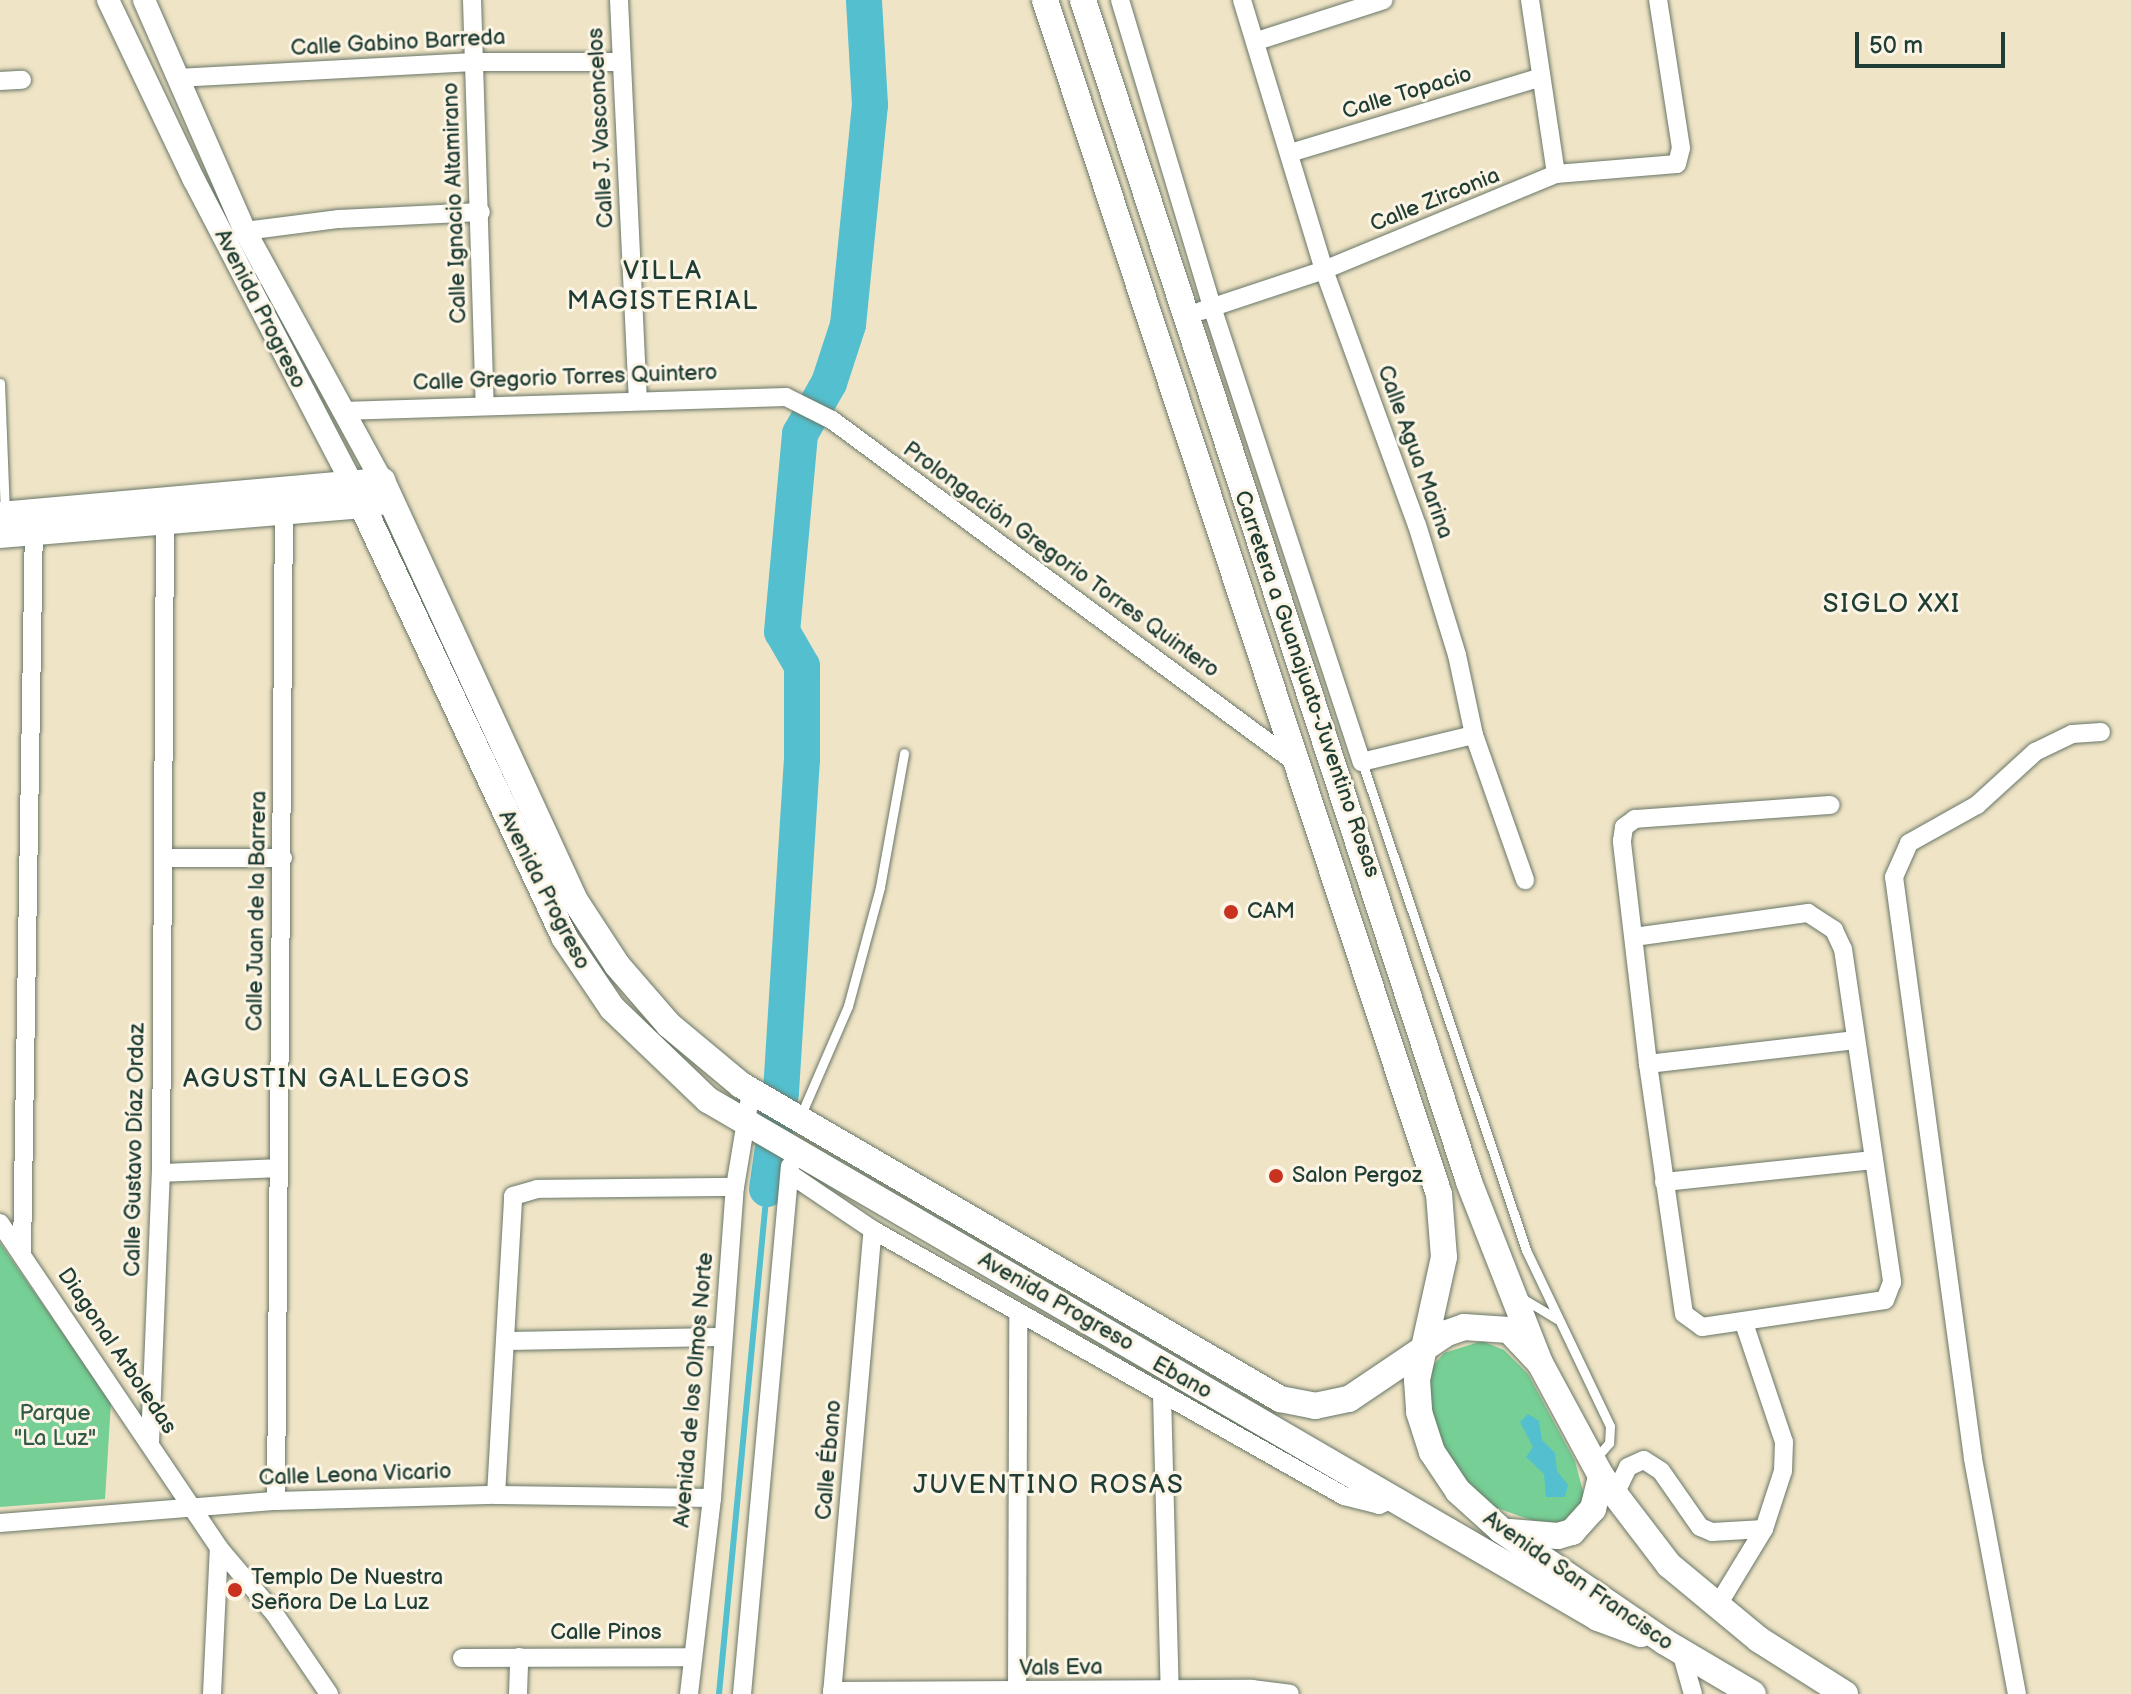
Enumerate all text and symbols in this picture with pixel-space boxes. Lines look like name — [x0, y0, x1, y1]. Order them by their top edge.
scale bar — [1859, 16, 2009, 66]
street label: Calle Gabino Barreda — [290, 24, 506, 62]
street label: Calle J. Vasconcelos — [583, 26, 619, 230]
text: 50 m — [1869, 31, 1923, 60]
street label: Calle Topacio — [1339, 61, 1475, 125]
street label: Calle Ignacio Altamirano — [438, 82, 472, 324]
street label: Calle Zirconia — [1367, 162, 1503, 238]
street label: Avenida Progreso — [208, 225, 312, 393]
district label: VILLA MAGISTERIAL — [567, 256, 759, 318]
street label: Calle Gregorio Torres Quintero — [412, 359, 718, 397]
street label: Calle Agua Marina — [1371, 362, 1459, 542]
street label: Prolongación Gregorio Torres Quintero — [897, 436, 1225, 684]
street label: Carretera a Guanajuato-Juventino Rosas — [1228, 487, 1386, 881]
district label: SIGLO XXI — [1822, 589, 1962, 621]
street label: Calle Juan de la Barrera — [242, 790, 272, 1032]
street label: Avenida Progreso — [492, 806, 596, 974]
place label: CAM — [1247, 899, 1295, 925]
marker: CAM — [1222, 903, 1240, 921]
street label: Calle Gustavo Díaz Ordaz — [120, 1023, 150, 1277]
district label: AGUSTIN GALLEGOS — [183, 1064, 471, 1096]
place label: Salon Pergoz — [1292, 1163, 1422, 1189]
marker: Salon Pergoz — [1267, 1167, 1285, 1185]
street label: Avenida Progreso — [974, 1247, 1138, 1357]
street label: Avenida de los Olmos Norte — [669, 1251, 719, 1529]
street label: Diagonal Arboledas — [52, 1263, 182, 1439]
street label: Ebano — [1148, 1351, 1216, 1405]
street label: Calle Ébano — [811, 1399, 847, 1521]
park label: Parque "La Luz" — [14, 1400, 96, 1452]
street label: Calle Leona Vicario — [258, 1458, 452, 1492]
district label: JUVENTINO ROSAS — [913, 1470, 1185, 1502]
street label: Avenida San Francisco — [1478, 1505, 1678, 1657]
place label: Templo De Nuestra Señora De La Luz — [251, 1564, 443, 1616]
marker: Templo De Nuestra Señora De La Luz — [226, 1581, 244, 1599]
street label: Calle Pinos — [550, 1620, 662, 1646]
street label: Vals Eva — [1019, 1654, 1103, 1682]

